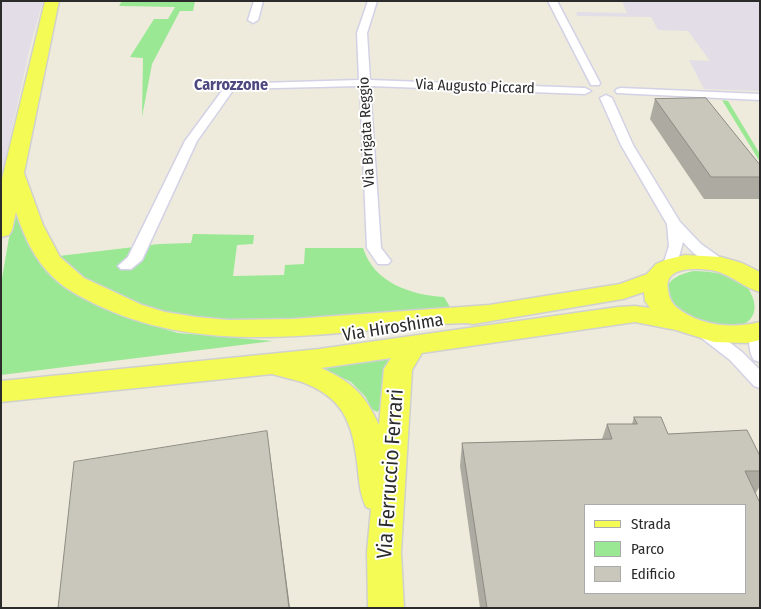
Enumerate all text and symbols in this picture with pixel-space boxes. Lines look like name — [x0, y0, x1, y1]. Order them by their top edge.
district label: Carrozzone — [194, 76, 268, 96]
street label: Via Brigata Reggio — [355, 76, 379, 188]
street label: Via Augusto Piccard — [415, 76, 535, 98]
street label: Via Hiroshima — [341, 309, 445, 347]
street label: Via Ferruccio Ferrari — [372, 388, 410, 560]
legend — [584, 504, 746, 594]
text: Strada — [631, 515, 671, 533]
text: Parco — [631, 540, 664, 558]
text: Edificio — [631, 565, 676, 583]

